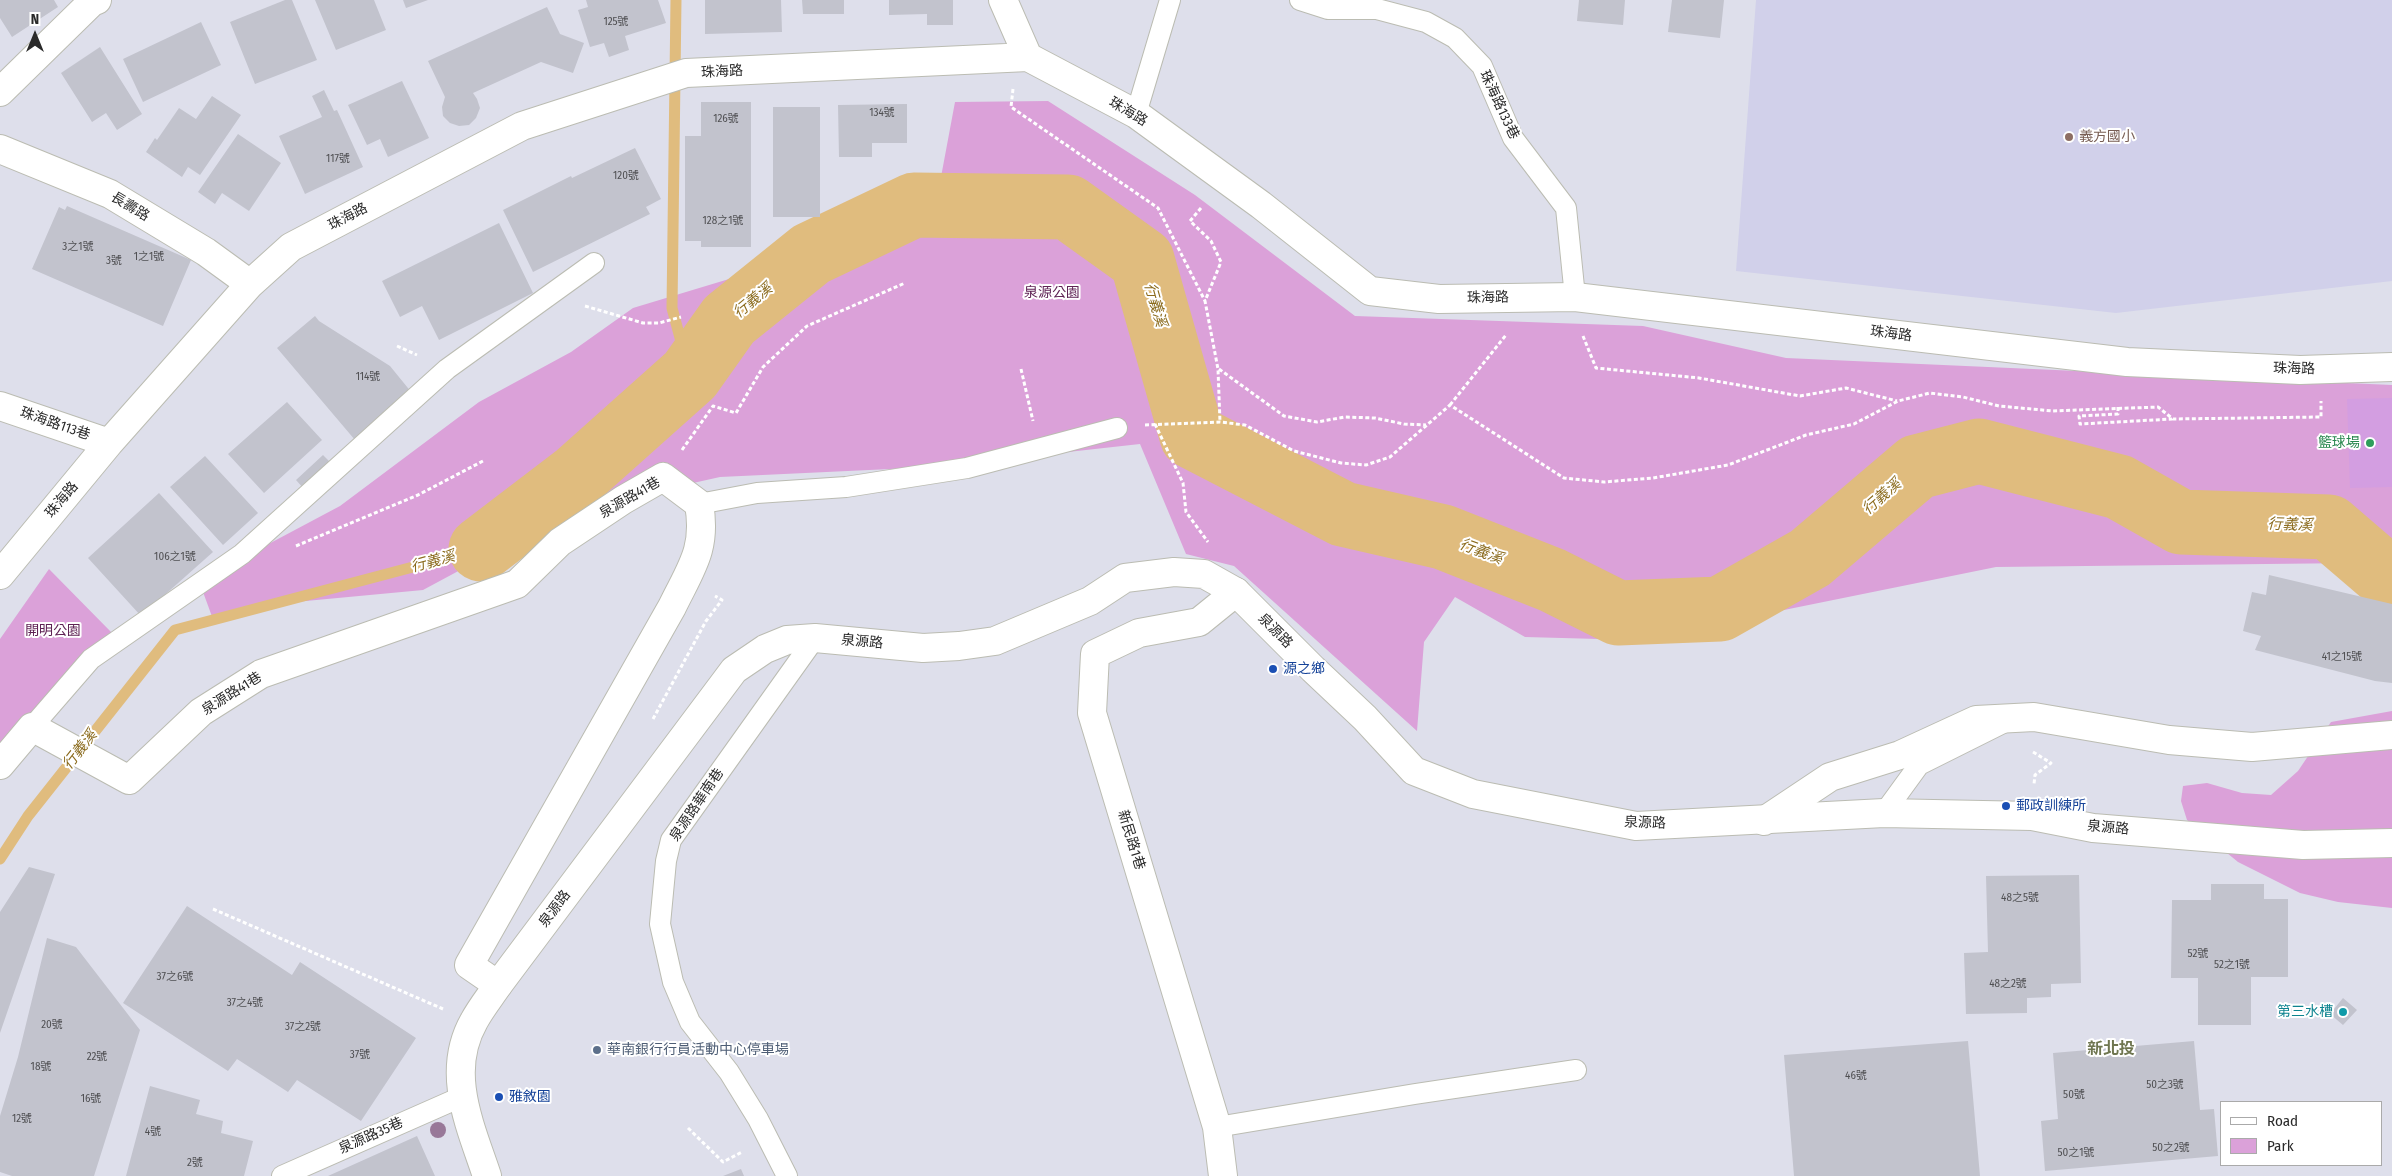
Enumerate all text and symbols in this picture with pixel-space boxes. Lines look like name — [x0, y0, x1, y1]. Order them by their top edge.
north arrow — [10, 10, 60, 60]
text: N — [31, 11, 39, 28]
house number: 125號 — [603, 15, 629, 29]
street label: 珠海路 — [701, 63, 743, 81]
street label: 珠海路133巷 — [1476, 68, 1522, 142]
street label: 珠海路 — [1106, 94, 1150, 130]
house number: 134號 — [869, 106, 895, 120]
house number: 126號 — [713, 112, 739, 126]
place label: 義方國小 — [2079, 129, 2135, 145]
marker: 義方國小 — [2063, 131, 2075, 143]
house number: 117號 — [326, 152, 350, 166]
house number: 120號 — [613, 169, 639, 183]
street label: 長壽路 — [108, 189, 152, 225]
street label: 珠海路 — [326, 200, 370, 234]
house number: 128之1號 — [703, 214, 743, 228]
house number: 3之1號 — [62, 240, 94, 254]
house number: 1之1號 — [134, 250, 164, 264]
house number: 3號 — [106, 254, 122, 268]
water label: 行義溪 — [730, 280, 776, 322]
water label: 行義溪 — [1140, 281, 1170, 329]
park label: 泉源公園 — [1024, 285, 1080, 301]
street label: 珠海路 — [1467, 289, 1509, 307]
street label: 珠海路 — [1869, 323, 1913, 345]
street label: 珠海路 — [2273, 360, 2315, 378]
house number: 114號 — [356, 370, 380, 384]
street label: 珠海路113巷 — [18, 404, 92, 444]
place label: 籃球場 — [2318, 435, 2360, 451]
marker: 籃球場 — [2364, 437, 2376, 449]
street label: 泉源路41巷 — [597, 474, 663, 522]
water label: 行義溪 — [1859, 475, 1905, 519]
street label: 珠海路 — [42, 479, 82, 521]
water label: 行義溪 — [2267, 515, 2313, 535]
water label: 行義溪 — [1457, 536, 1505, 568]
water label: 行義溪 — [409, 547, 457, 577]
house number: 106之1號 — [154, 550, 196, 564]
street label: 泉源路 — [1254, 610, 1296, 652]
park label: 開明公園 — [25, 623, 81, 639]
street label: 泉源路 — [840, 632, 884, 652]
house number: 41之15號 — [2322, 650, 2362, 664]
place label: 源之鄉 — [1283, 661, 1325, 677]
marker: 源之鄉 — [1267, 663, 1279, 675]
street label: 泉源路41巷 — [199, 669, 265, 719]
water label: 行義溪 — [59, 727, 101, 773]
street label: 泉源路華南巷 — [667, 765, 727, 845]
place label: 郵政訓練所 — [2016, 798, 2086, 814]
marker: 郵政訓練所 — [2000, 800, 2012, 812]
street label: 新民路1巷 — [1114, 808, 1148, 872]
street label: 泉源路 — [1624, 814, 1666, 832]
street label: 泉源路 — [2086, 818, 2130, 838]
street label: 泉源路 — [536, 887, 574, 931]
house number: 48之5號 — [2001, 891, 2039, 905]
house number: 52號 — [2188, 947, 2208, 961]
house number: 52之1號 — [2214, 958, 2250, 972]
house number: 37之6號 — [157, 970, 193, 984]
house number: 48之2號 — [1989, 977, 2027, 991]
house number: 37之4號 — [227, 996, 263, 1010]
place label: 第三水槽 — [2277, 1004, 2333, 1020]
marker: 第三水槽 — [2337, 1006, 2349, 1018]
house number: 20號 — [41, 1018, 63, 1032]
house number: 37之2號 — [285, 1020, 321, 1034]
district label: 新北投 — [2087, 1040, 2135, 1060]
place label: 華南銀行行員活動中心停車場 — [607, 1042, 789, 1058]
marker: 華南銀行行員活動中心停車場 — [591, 1044, 603, 1056]
house number: 37號 — [350, 1048, 370, 1062]
house number: 22號 — [87, 1050, 107, 1064]
house number: 18號 — [31, 1060, 51, 1074]
house number: 46號 — [1845, 1069, 1867, 1083]
house number: 50之3號 — [2146, 1078, 2184, 1092]
house number: 50號 — [2063, 1088, 2085, 1102]
place label: 雅敘園 — [509, 1089, 551, 1105]
marker: 雅敘園 — [493, 1091, 505, 1103]
house number: 16號 — [81, 1092, 101, 1106]
legend — [2220, 1101, 2382, 1166]
house number: 12號 — [12, 1112, 32, 1126]
text: Road — [2267, 1112, 2298, 1130]
street label: 泉源路35巷 — [336, 1114, 406, 1158]
house number: 4號 — [145, 1125, 161, 1139]
text: Park — [2267, 1137, 2294, 1155]
house number: 50之2號 — [2152, 1141, 2190, 1155]
house number: 50之1號 — [2057, 1146, 2095, 1160]
house number: 2號 — [187, 1156, 203, 1170]

